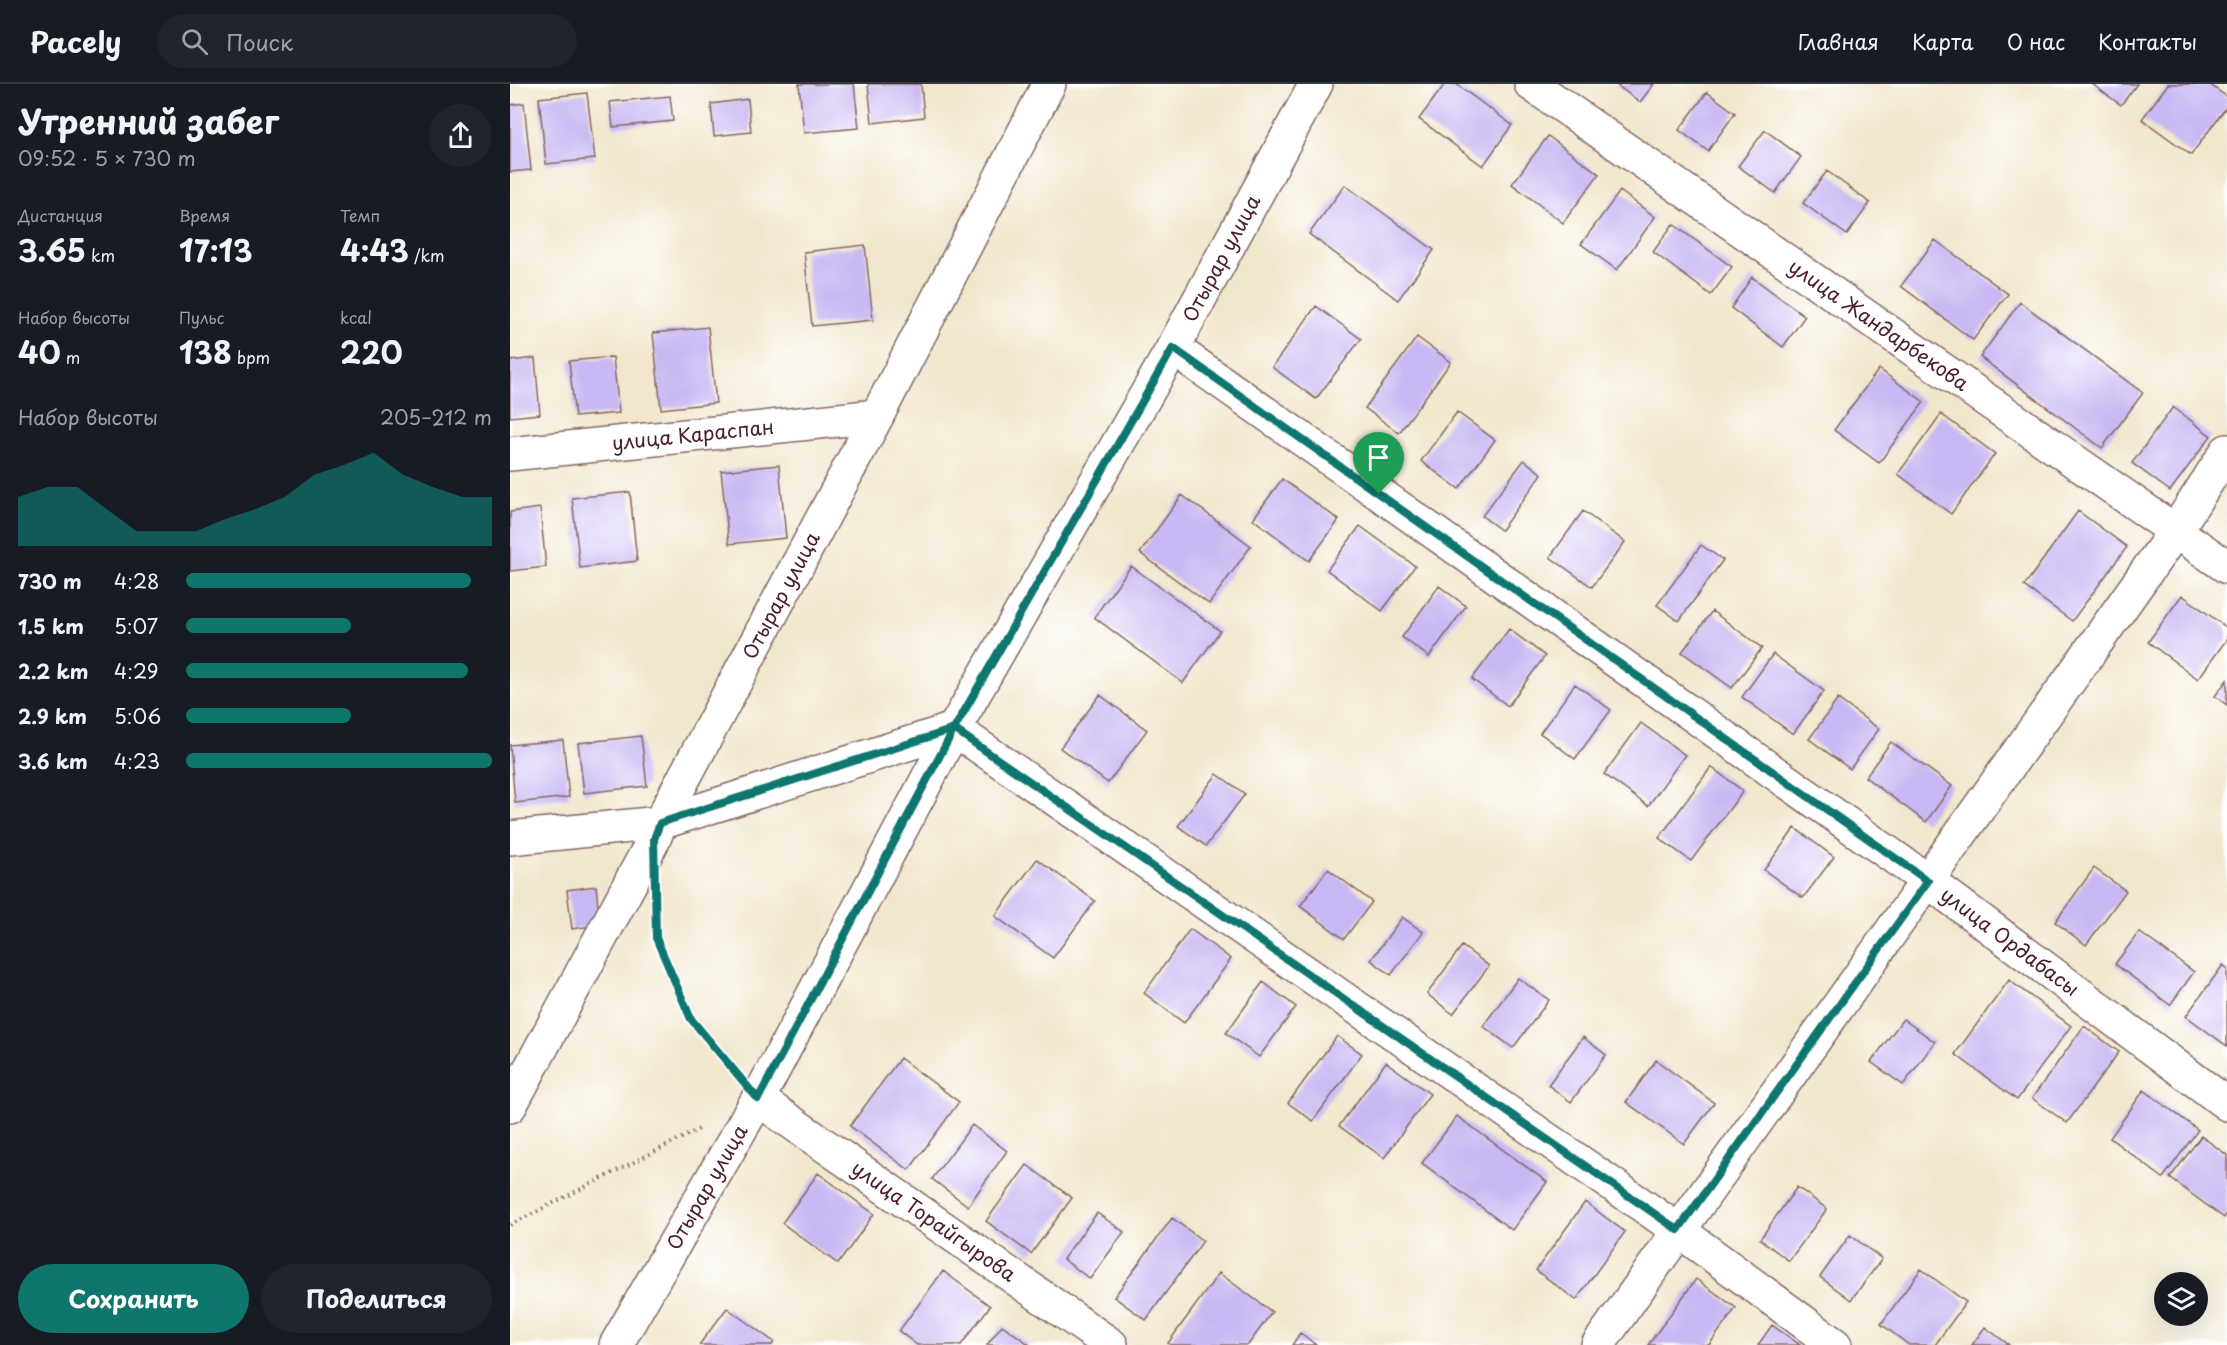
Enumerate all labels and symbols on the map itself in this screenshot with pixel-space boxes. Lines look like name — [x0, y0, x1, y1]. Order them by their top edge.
street label: Отырар улица — [1174, 189, 1267, 327]
street label: улица Жандарбекова — [1783, 251, 1976, 398]
street label: улица Караспан — [610, 411, 775, 457]
pin — [1353, 432, 1404, 494]
street label: Отырар улица — [734, 526, 827, 664]
street label: улица Ордабасы — [1934, 879, 2086, 1003]
street label: Отырар улица — [658, 1118, 754, 1255]
street label: улица Торайгырова — [846, 1153, 1023, 1289]

